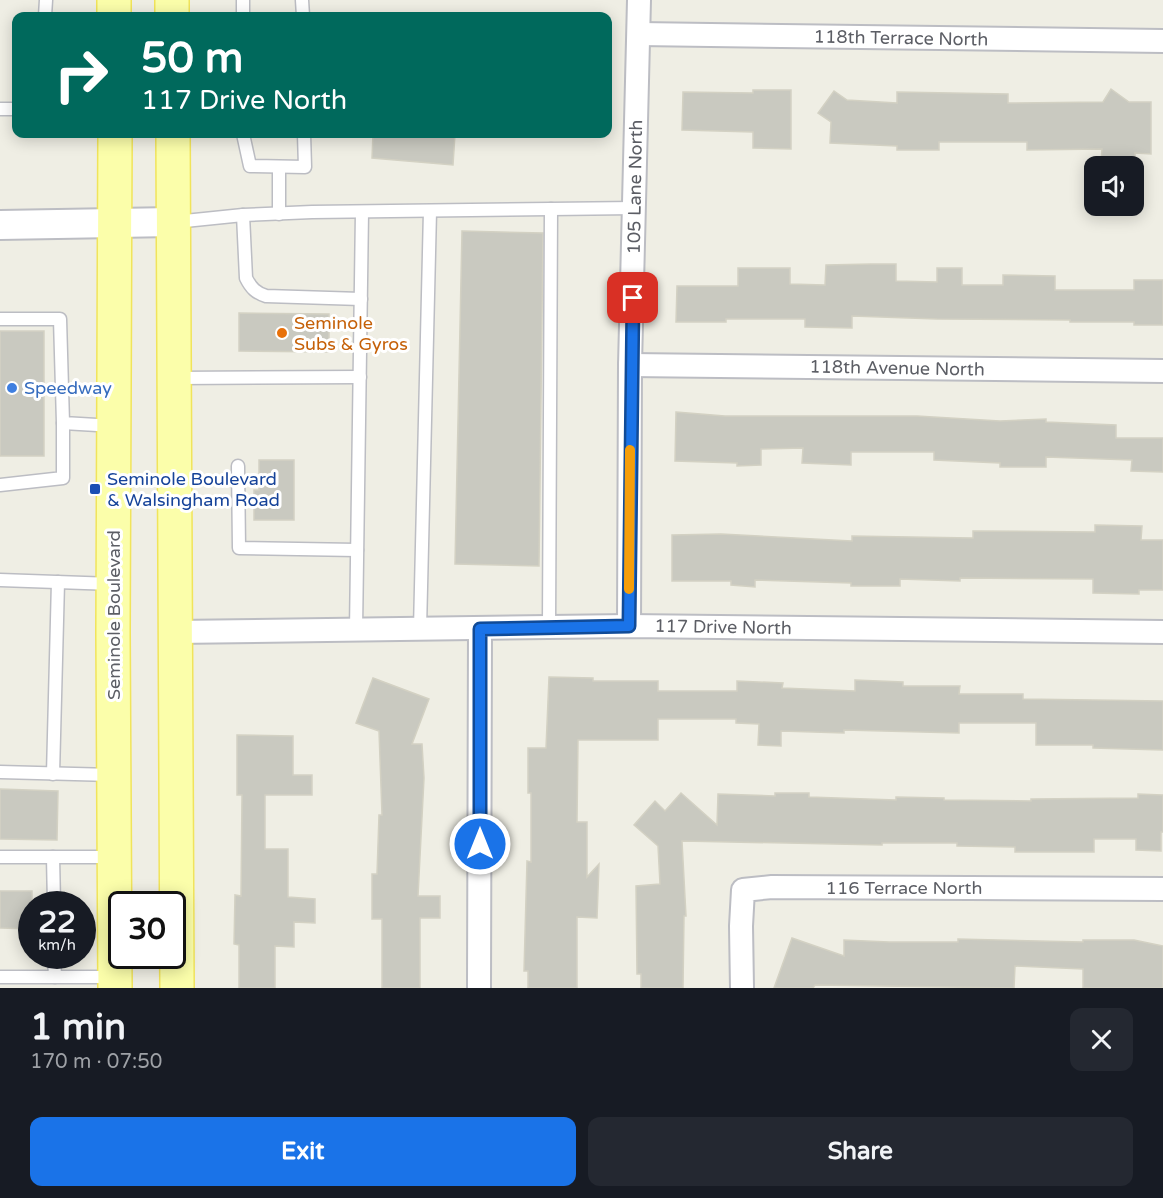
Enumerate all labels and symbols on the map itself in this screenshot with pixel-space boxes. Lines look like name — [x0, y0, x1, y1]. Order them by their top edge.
street label: 118th Terrace North — [814, 25, 988, 51]
street label: 105 Lane North — [623, 119, 647, 255]
pin — [607, 272, 658, 323]
place label: Seminole Subs & Gyros — [294, 312, 408, 355]
marker: Seminole Subs & Gyros — [275, 326, 289, 340]
street label: 118th Avenue North — [809, 355, 985, 381]
place label: Speedway — [24, 377, 112, 399]
marker: Speedway — [5, 381, 19, 395]
place label: Seminole Boulevard & Walsingham Road — [107, 468, 280, 511]
marker: Seminole Boulevard & Walsingham Road — [88, 482, 102, 496]
street label: Seminole Boulevard — [103, 530, 125, 700]
street label: 117 Drive North — [654, 615, 792, 639]
position arrow — [448, 812, 512, 876]
street label: 116 Terrace North — [826, 877, 982, 899]
speed limit sign: 30 — [108, 891, 186, 969]

